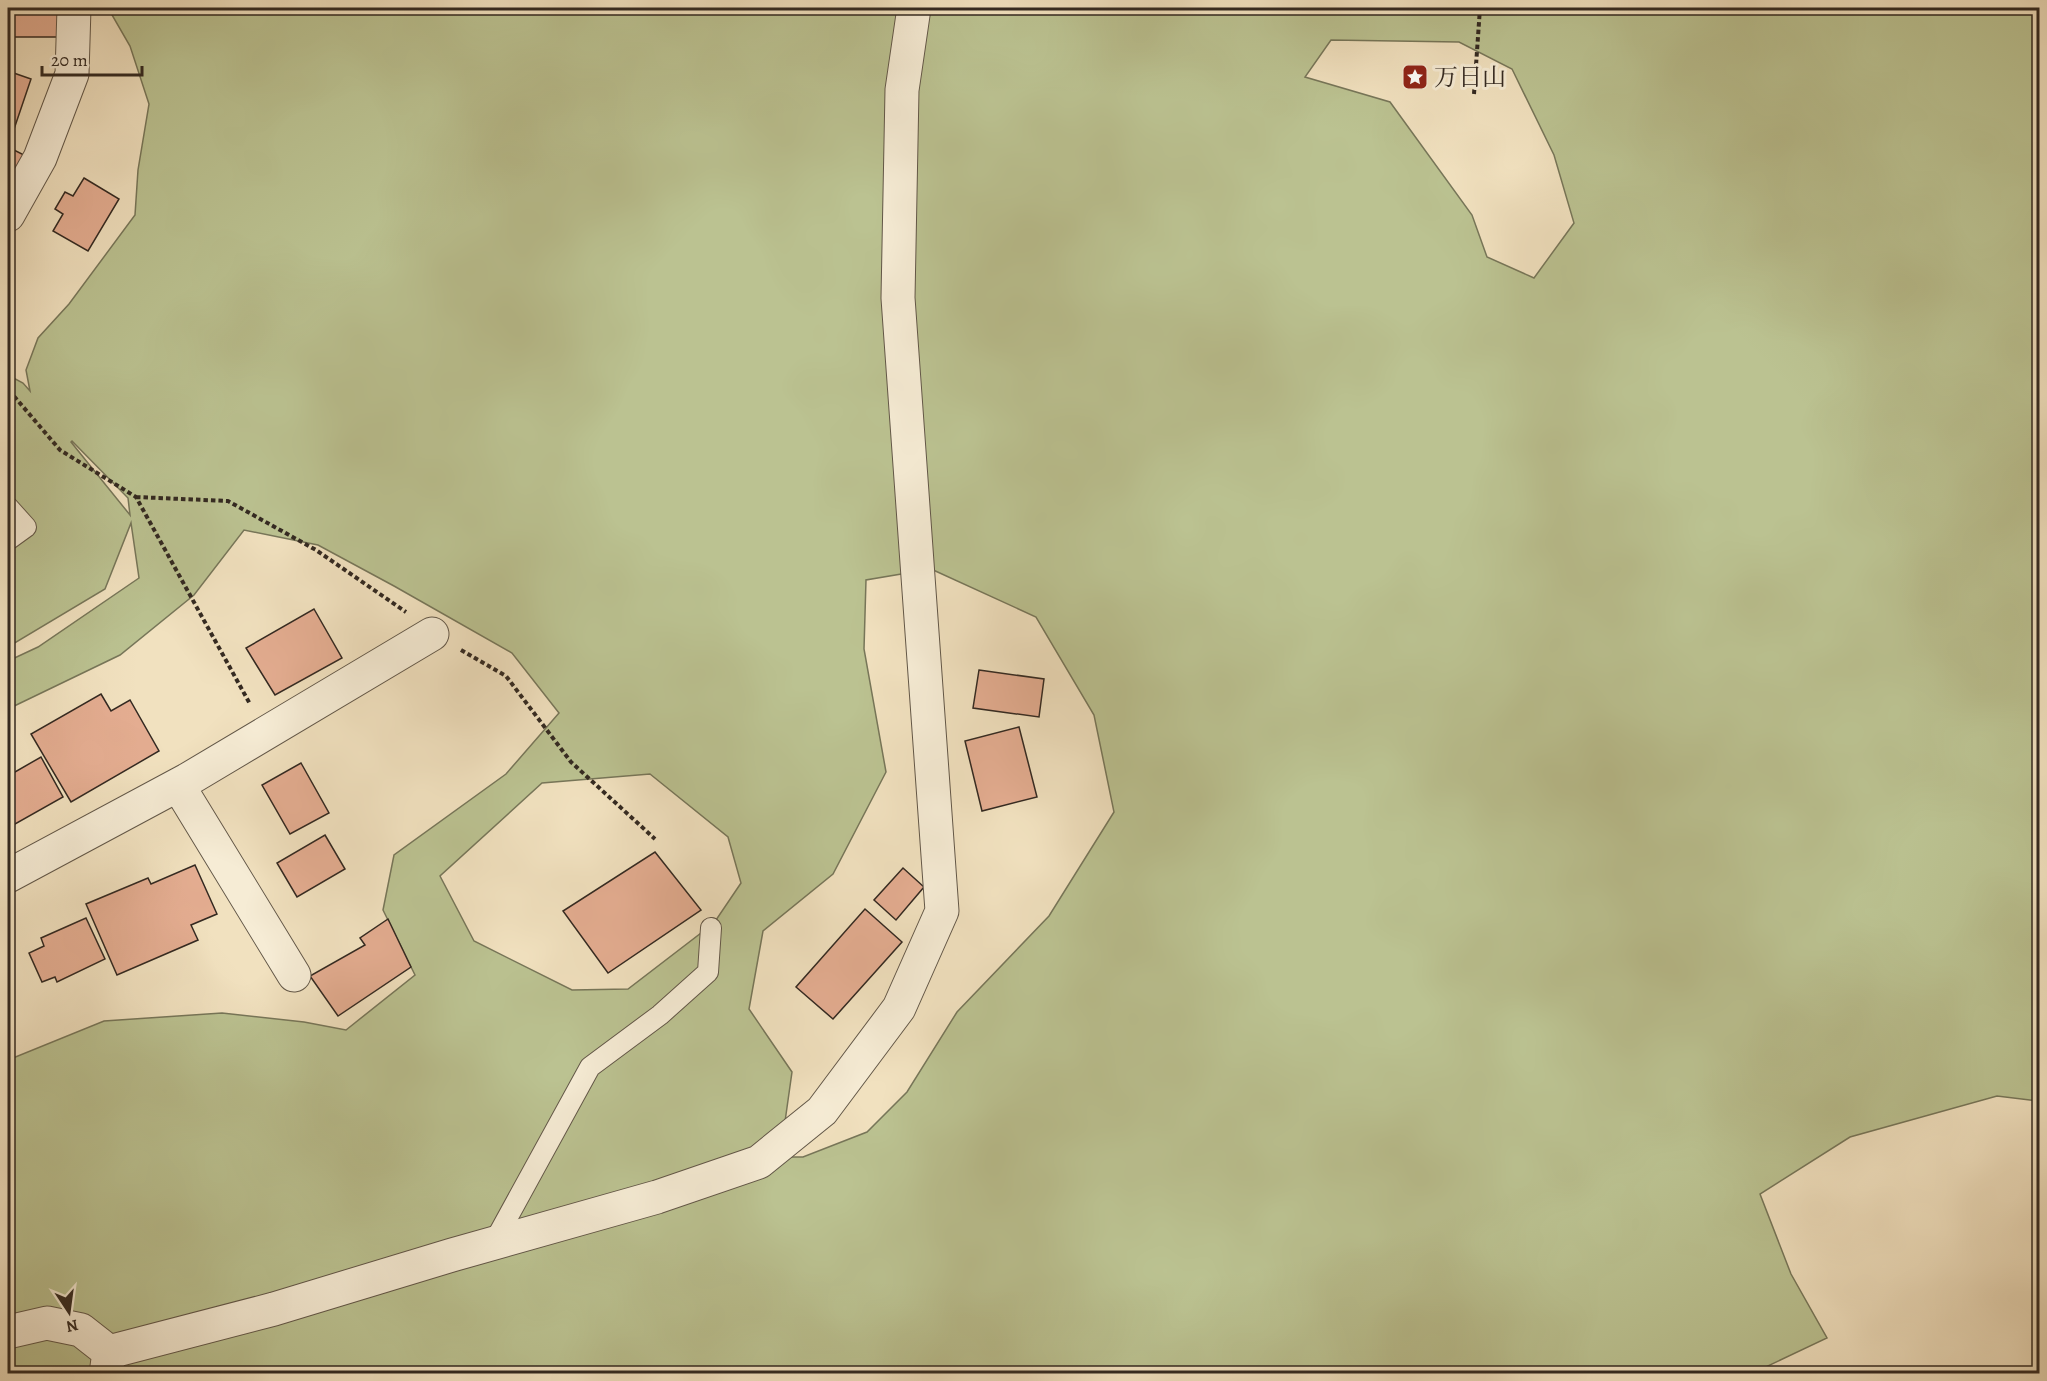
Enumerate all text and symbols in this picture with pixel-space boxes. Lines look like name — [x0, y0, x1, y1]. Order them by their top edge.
scale bar — [42, 39, 142, 77]
text: 20 m — [51, 48, 88, 72]
place label: 万日山 — [1434, 61, 1506, 93]
place icon: 万日山 — [1400, 62, 1430, 92]
north arrow — [39, 1282, 99, 1342]
text: N — [64, 1314, 80, 1338]

